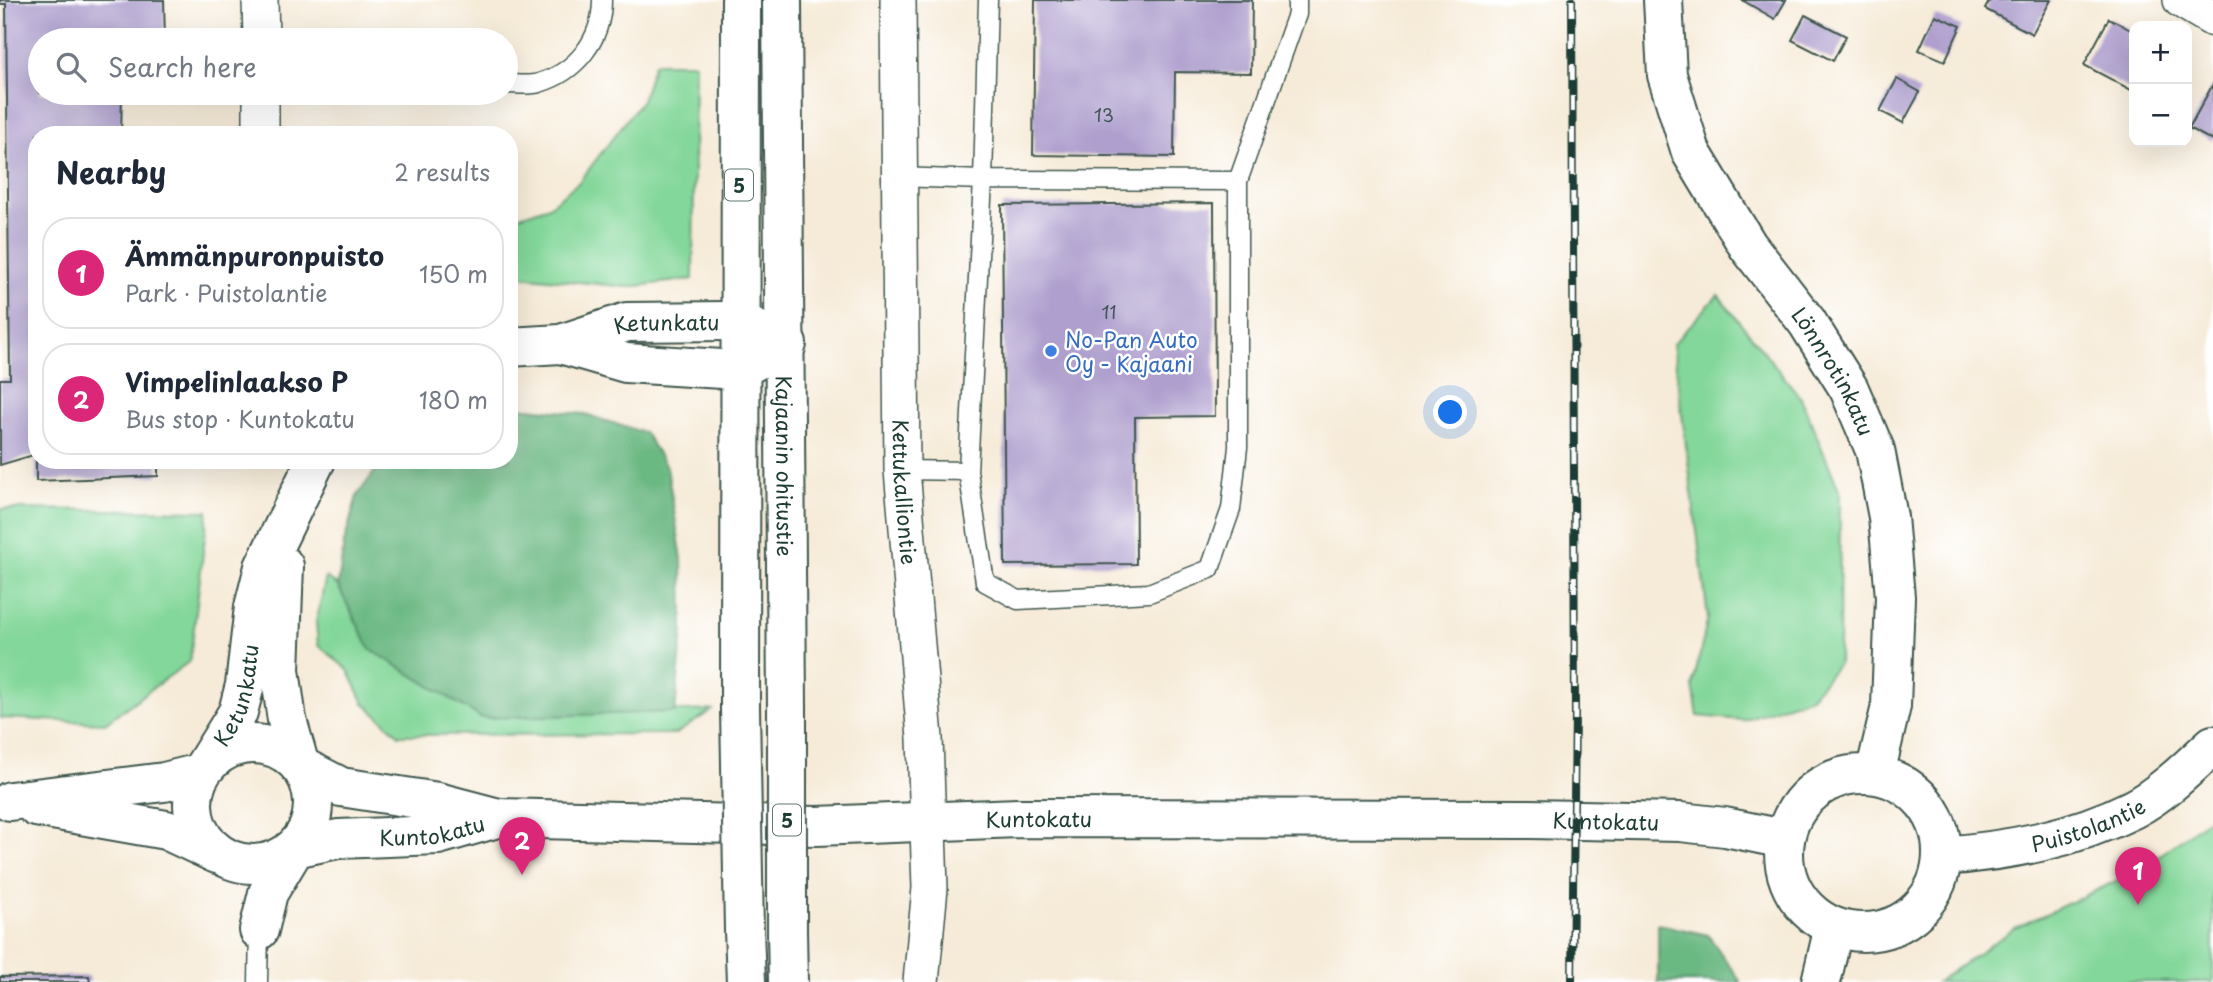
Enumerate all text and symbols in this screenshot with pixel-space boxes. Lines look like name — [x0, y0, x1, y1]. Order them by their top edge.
map controls — [2129, 21, 2192, 147]
button: + — [2129, 21, 2192, 84]
search box — [28, 28, 518, 105]
text: Search here — [108, 47, 257, 86]
icon: search — [52, 48, 90, 86]
button: − — [2129, 84, 2192, 147]
house number: 13 — [1094, 101, 1114, 128]
text: Nearby — [56, 149, 166, 194]
text: 2 results — [394, 154, 490, 189]
road number: 5 — [725, 169, 753, 200]
text: Ämmänpuronpuisto — [125, 236, 384, 275]
text: 1 — [76, 256, 87, 291]
text: 150 m — [419, 256, 488, 291]
text: Park · Puistolantie — [125, 275, 327, 310]
house number: 11 — [1101, 298, 1117, 325]
street label: Lönnrotinkatu — [1785, 300, 1883, 440]
street label: Ketunkatu — [609, 305, 720, 342]
place label: No-Pan Auto Oy - Kajaani — [1065, 323, 1198, 379]
marker: No-Pan Auto Oy - Kajaani — [1043, 343, 1059, 359]
text: Vimpelinlaakso P — [125, 362, 348, 401]
street label: Kajaanin ohitustie — [769, 375, 802, 557]
text: 2 — [73, 382, 89, 417]
text: 180 m — [419, 382, 488, 417]
your location — [1433, 395, 1467, 429]
text: Bus stop · Kuntokatu — [125, 401, 355, 436]
street label: Kettukalliontie — [886, 419, 926, 566]
street label: Ketunkatu — [205, 642, 266, 752]
street label: Puistolantie — [2028, 789, 2151, 859]
street label: Kuntokatu — [985, 802, 1092, 835]
street label: Kuntokatu — [1552, 803, 1659, 838]
road number: 5 — [773, 804, 801, 835]
street label: Kuntokatu — [379, 806, 488, 853]
pin: 2 — [499, 817, 545, 875]
pin: 1 — [2115, 847, 2161, 905]

